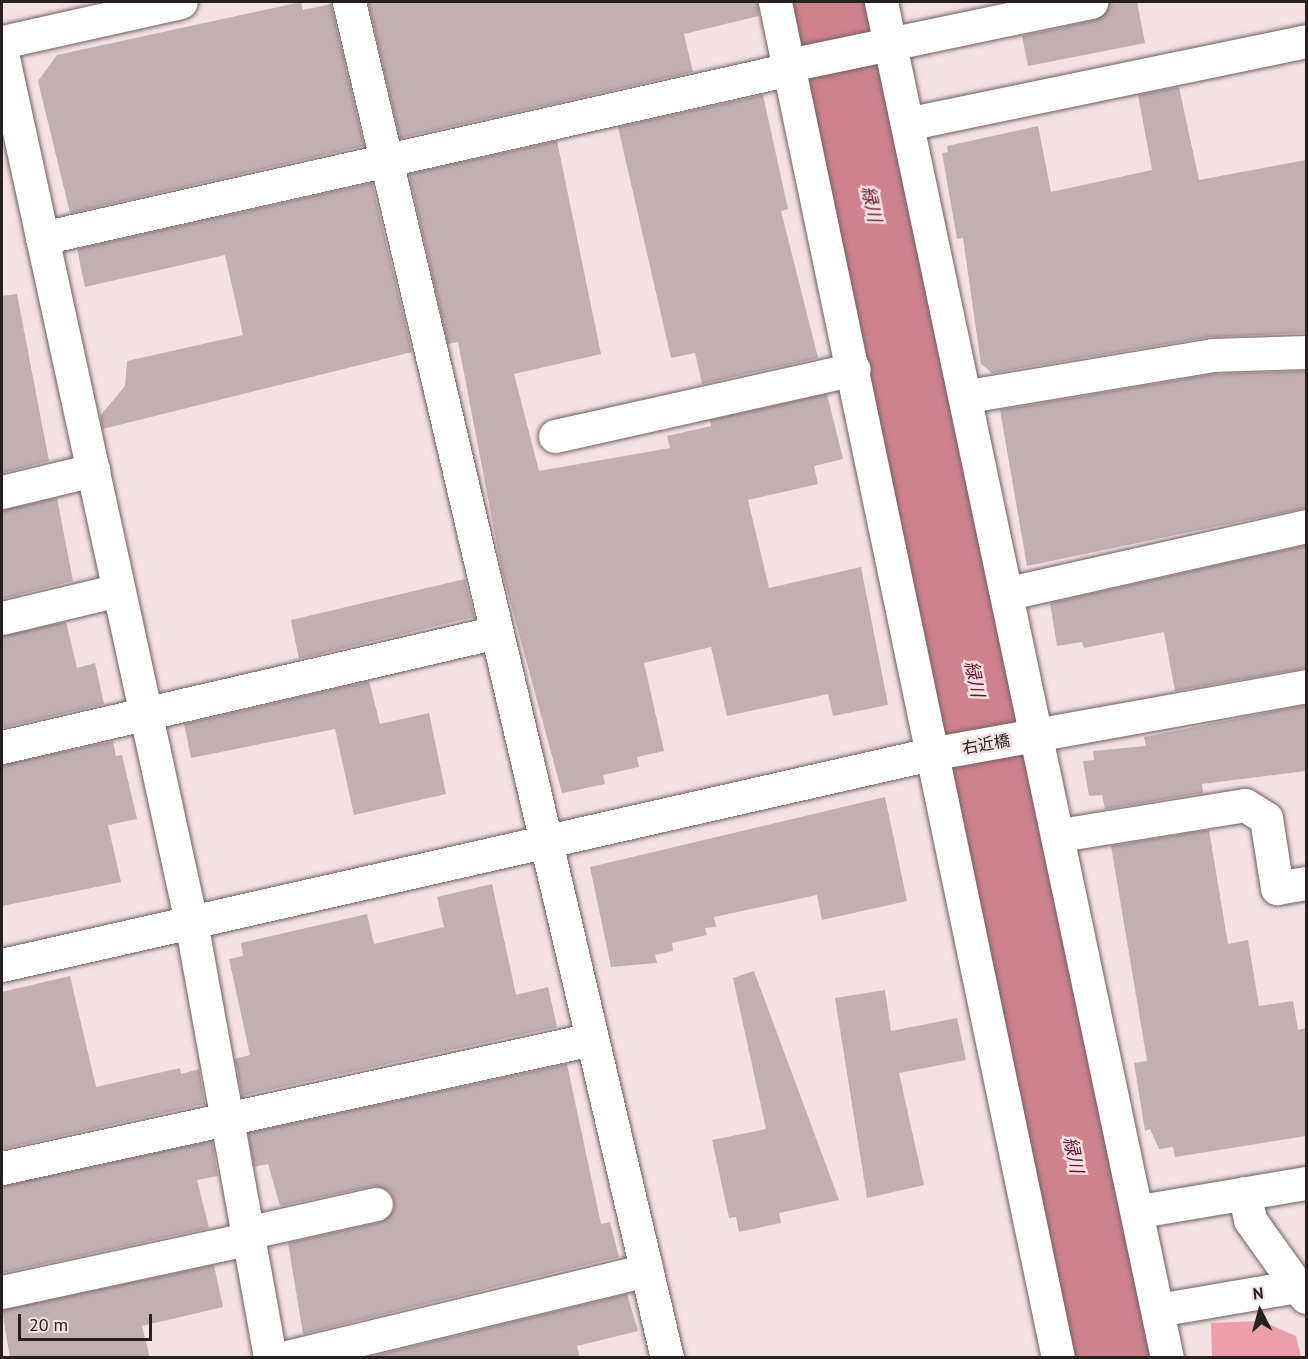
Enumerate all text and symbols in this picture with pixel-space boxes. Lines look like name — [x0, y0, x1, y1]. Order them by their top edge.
water label: 緑川 — [857, 184, 885, 224]
water label: 緑川 — [960, 659, 988, 699]
street label: 右近橋 — [961, 730, 1011, 758]
water label: 緑川 — [1059, 1135, 1087, 1175]
north arrow — [1230, 1281, 1290, 1341]
text: N — [1252, 1283, 1264, 1304]
scale bar — [21, 1302, 154, 1340]
text: 20 m — [29, 1313, 68, 1336]

